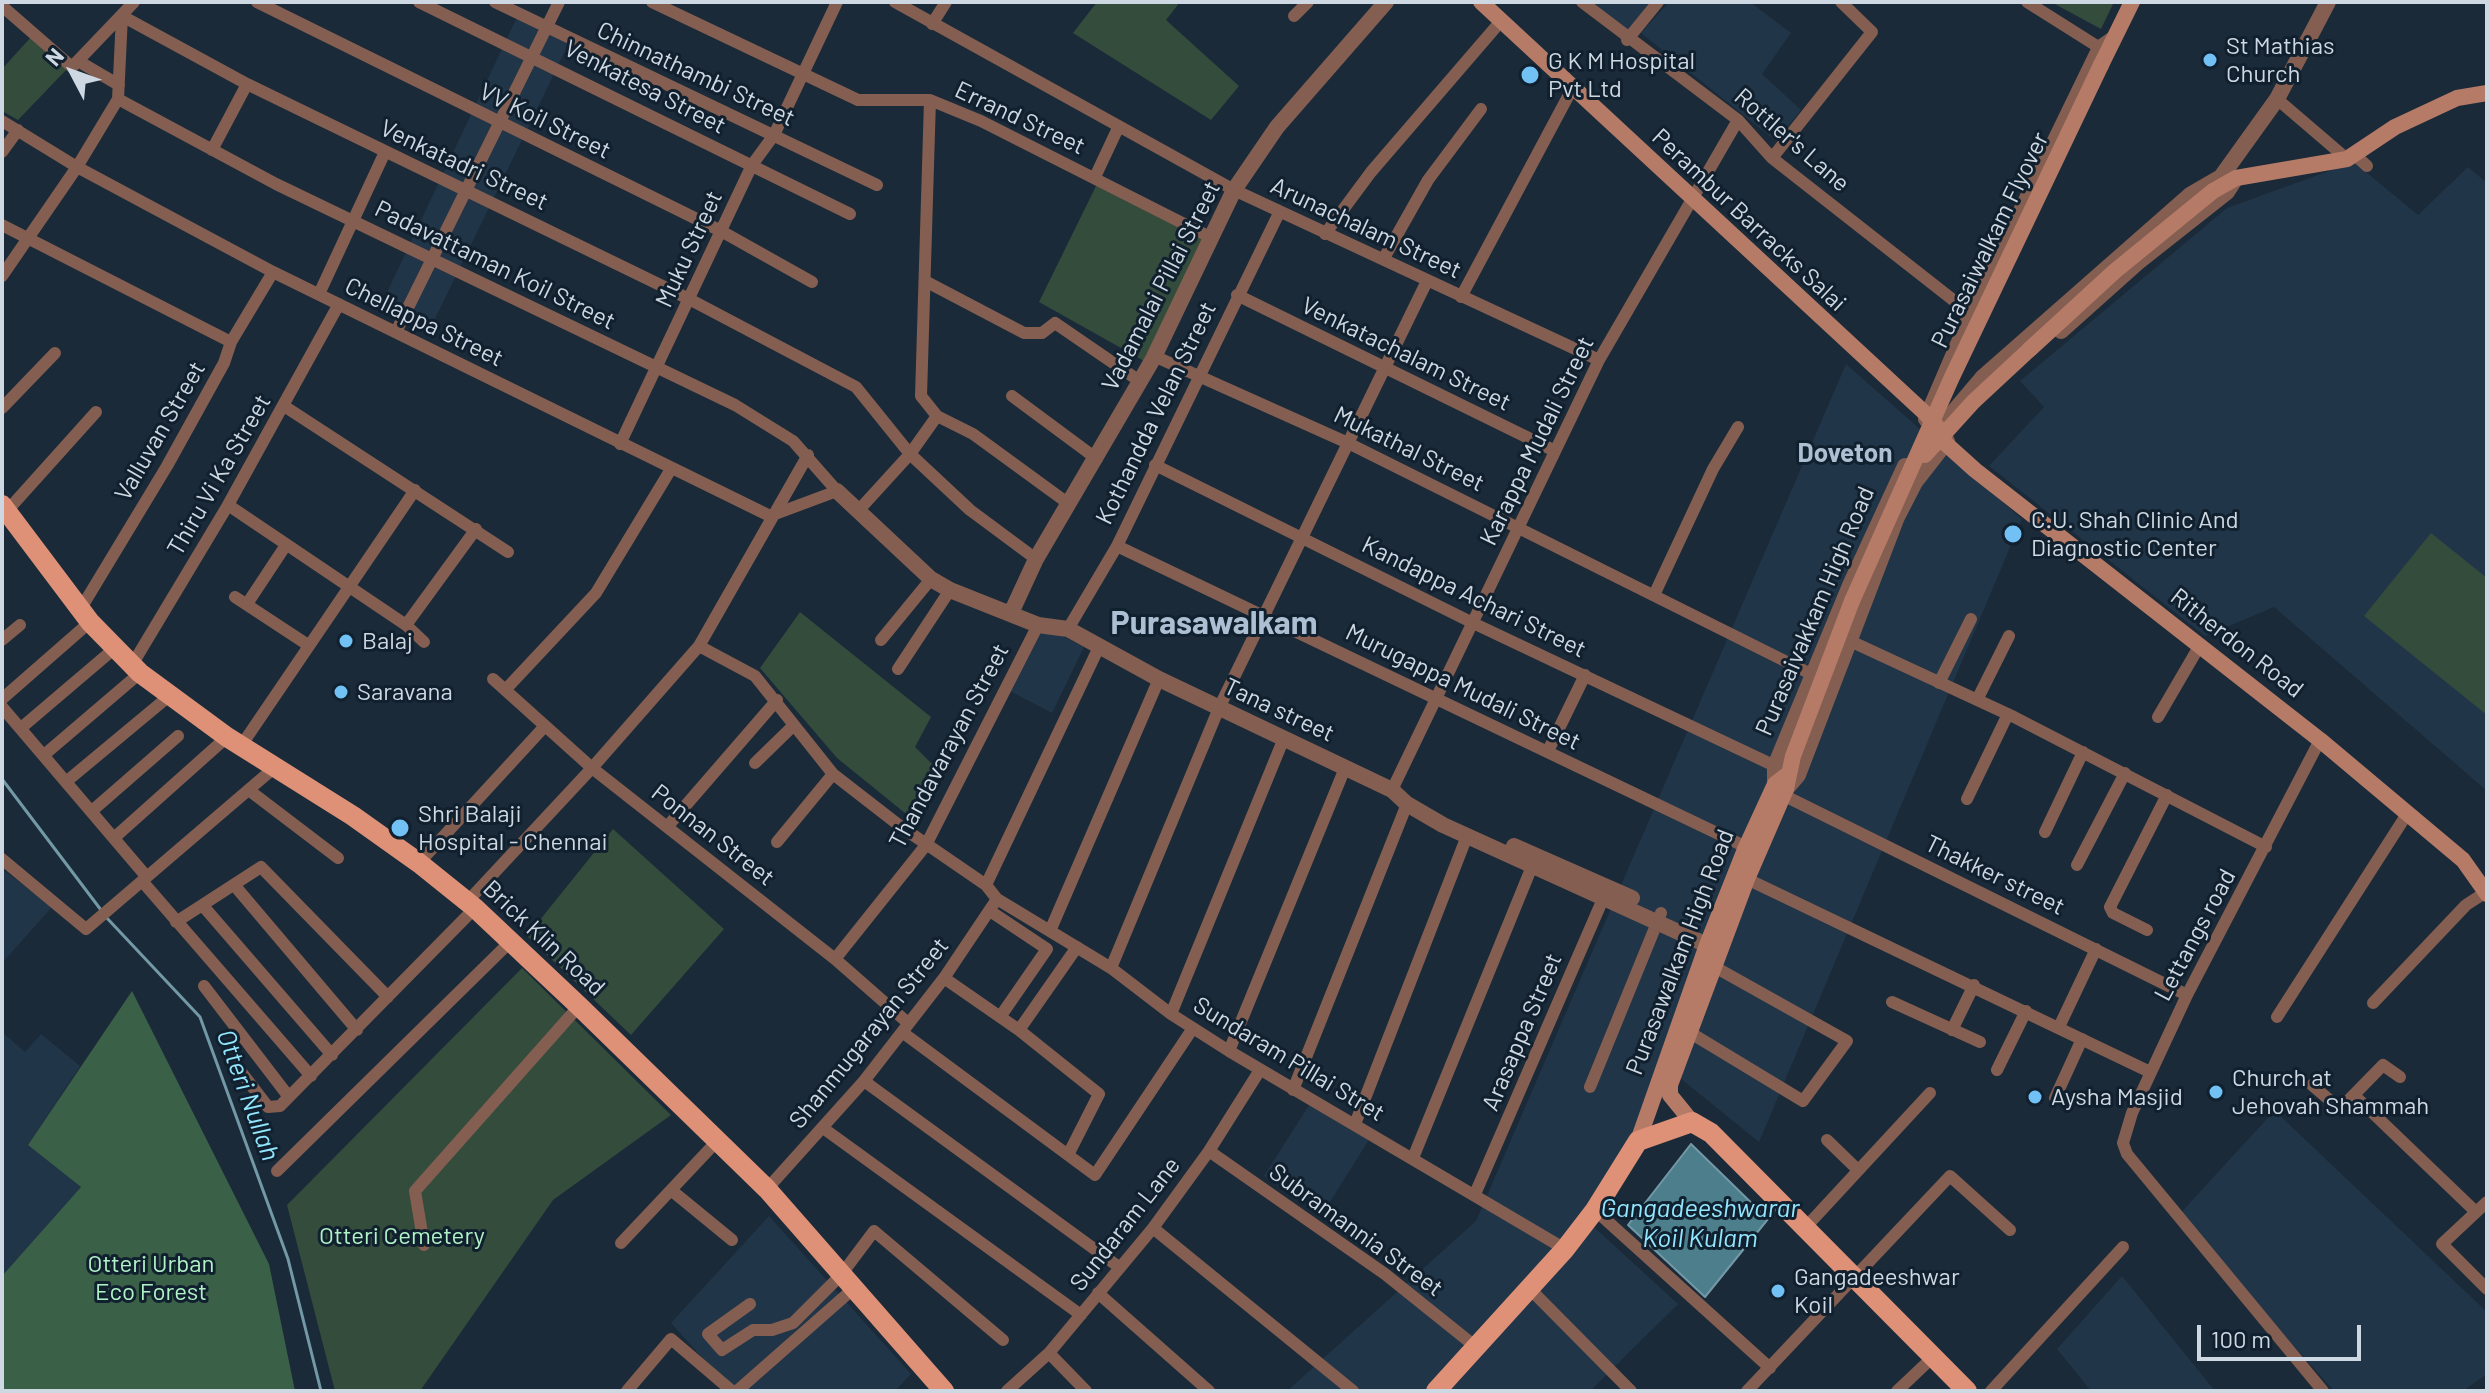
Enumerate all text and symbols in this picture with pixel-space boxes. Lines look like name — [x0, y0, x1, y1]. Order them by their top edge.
street label: Chinnathambi Street — [593, 16, 799, 132]
north arrow — [32, 32, 112, 112]
place label: St Mathias Church — [2226, 32, 2334, 88]
street label: Venkatesa Street — [559, 34, 731, 140]
text: N — [39, 42, 68, 70]
place label: G K M Hospital Pvt Ltd — [1548, 47, 1695, 103]
marker: St Mathias Church — [2201, 51, 2219, 69]
marker: G K M Hospital Pvt Ltd — [1519, 64, 1541, 86]
street label: Errand Street — [950, 75, 1090, 161]
street label: VV Koil Street — [475, 77, 615, 165]
street label: Rottler's Lane — [1729, 82, 1855, 198]
street label: Venkatadri Street — [375, 114, 553, 216]
street label: Perambur Barracks Salai — [1646, 123, 1852, 317]
street label: Purasaiwalkam Flyover — [1925, 127, 2055, 353]
street label: Arunachalam Street — [1266, 171, 1466, 285]
street label: Vadamalai Pillai Street — [1096, 176, 1226, 396]
street label: Muku Street — [649, 186, 729, 312]
street label: Padavattaman Koil Street — [370, 194, 620, 336]
street label: Chellappa Street — [340, 271, 508, 373]
street label: Venkatachalam Street — [1297, 291, 1515, 417]
street label: Kothandda Velan Street — [1090, 297, 1222, 529]
street label: Karappa Mudali Street — [1474, 332, 1600, 550]
street label: Valluvan Street — [109, 356, 211, 506]
street label: Thiru Vi Ka Street — [161, 389, 277, 561]
street label: Mukathal Street — [1329, 400, 1489, 498]
district label: Doveton — [1798, 437, 1892, 469]
street label: Purasaivakkam High Road — [1749, 482, 1881, 740]
place label: C.U. Shah Clinic And Diagnostic Center — [2031, 506, 2239, 562]
marker: C.U. Shah Clinic And Diagnostic Center — [2002, 523, 2024, 545]
street label: Kandappa Achari Street — [1357, 530, 1591, 664]
street label: Ritherdon Road — [2165, 582, 2309, 704]
district label: Purasawalkam — [1111, 604, 1317, 642]
street label: Murugappa Mudali Street — [1341, 618, 1585, 756]
place label: Balaj — [362, 627, 413, 655]
marker: Balaj — [337, 632, 355, 650]
street label: Thandavarayan Street — [883, 639, 1015, 853]
street label: Tana street — [1219, 672, 1339, 748]
place label: Saravana — [357, 678, 453, 706]
marker: Saravana — [332, 683, 350, 701]
street label: Ponnan Street — [646, 778, 780, 892]
place label: Shri Balaji Hospital - Chennai — [418, 800, 608, 856]
marker: Shri Balaji Hospital - Chennai — [389, 817, 411, 839]
street label: Purasawalkam High Road — [1620, 825, 1740, 1079]
street label: Thakker street — [1920, 829, 2070, 921]
street label: Lettangs road — [2148, 864, 2242, 1006]
street label: Brick Klin Road — [477, 874, 611, 1002]
street label: Shanmugarayan Street — [783, 932, 955, 1134]
street label: Arasappa Street — [1476, 949, 1568, 1115]
street label: Sundaram Pillai Stret — [1188, 991, 1390, 1127]
water label: Otteri Nullah — [210, 1025, 286, 1165]
place label: Church at Jehovah Shammah — [2232, 1064, 2429, 1120]
place label: Aysha Masjid — [2051, 1083, 2183, 1111]
marker: Church at Jehovah Shammah — [2207, 1083, 2225, 1101]
marker: Aysha Masjid — [2026, 1088, 2044, 1106]
street label: Sundaram Lane — [1064, 1151, 1186, 1297]
street label: Subramannia Street — [1264, 1157, 1448, 1303]
water label: Gangadeeshwarar Koil Kulam — [1601, 1192, 1799, 1254]
park label: Otteri Cemetery — [319, 1222, 485, 1250]
park label: Otteri Urban Eco Forest — [87, 1250, 215, 1306]
place label: Gangadeeshwar Koil — [1794, 1263, 1960, 1319]
marker: Gangadeeshwar Koil — [1769, 1282, 1787, 1300]
scale bar — [2201, 1309, 2365, 1359]
text: 100 m — [2211, 1324, 2271, 1353]

